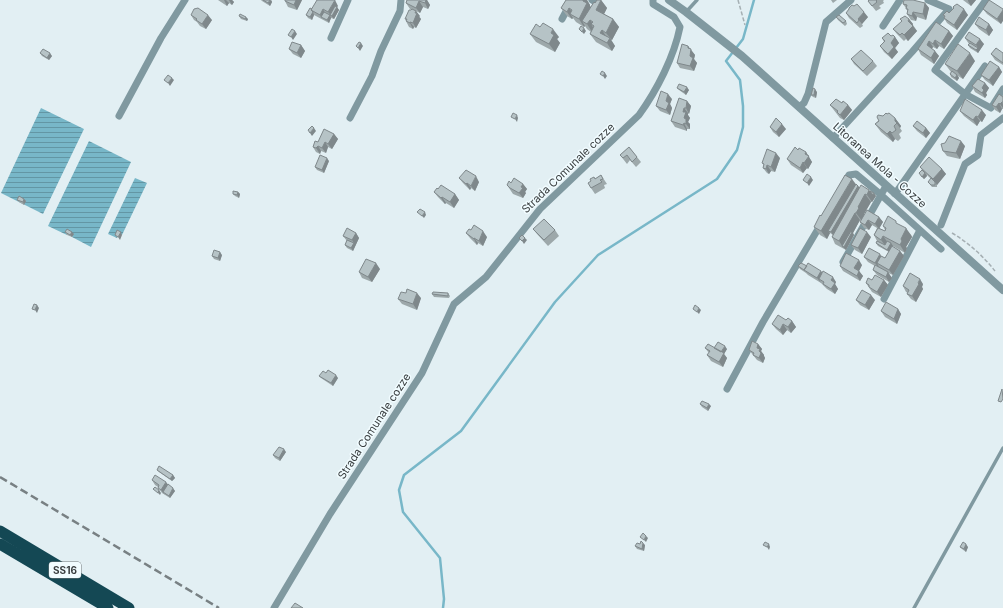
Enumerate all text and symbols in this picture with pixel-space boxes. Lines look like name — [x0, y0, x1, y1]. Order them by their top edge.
street label: Litoranea Mola - Cozze — [830, 119, 930, 211]
street label: Strada Comunale cozze — [519, 120, 617, 216]
street label: Strada Comunale cozze — [334, 370, 414, 482]
road number: SS16 — [49, 562, 81, 578]

